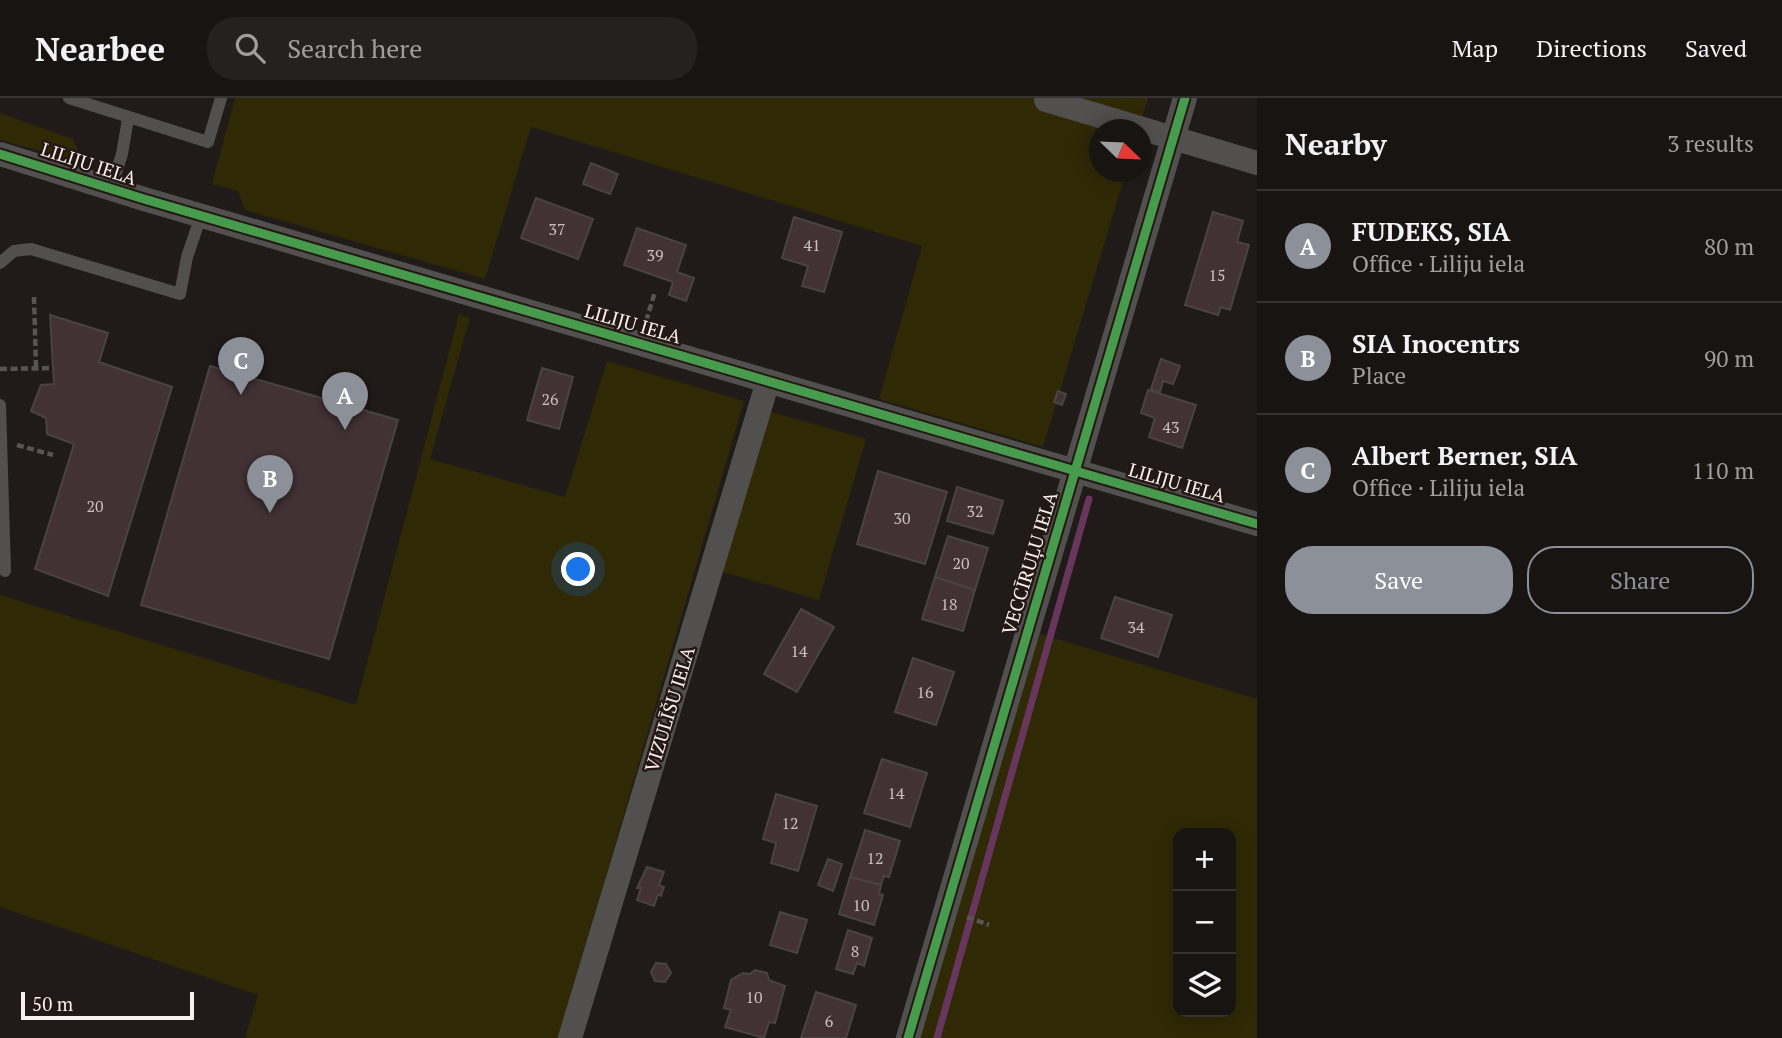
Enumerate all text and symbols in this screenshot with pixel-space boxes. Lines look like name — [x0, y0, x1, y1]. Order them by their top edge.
search box — [207, 17, 697, 80]
text: Nearbee — [35, 27, 165, 70]
icon: search — [231, 29, 269, 67]
text: Search here — [287, 31, 422, 65]
text: Map — [1452, 32, 1498, 64]
text: Directions — [1536, 32, 1647, 64]
text: Saved — [1685, 32, 1747, 64]
north arrow — [1089, 119, 1152, 182]
text: Nearby — [1285, 124, 1387, 164]
text: 3 results — [1667, 128, 1754, 159]
street label: LILIJU IELA — [38, 136, 140, 190]
text: FUDEKS, SIA — [1352, 214, 1511, 248]
house number: 37 — [548, 218, 566, 240]
text: A — [1300, 231, 1316, 262]
text: 80 m — [1704, 231, 1754, 262]
house number: 41 — [803, 234, 821, 256]
house number: 39 — [646, 244, 664, 266]
text: Office · Liliju iela — [1352, 248, 1525, 279]
house number: 15 — [1208, 264, 1226, 286]
street label: LILIJU IELA — [582, 297, 684, 349]
text: SIA Inocentrs — [1352, 326, 1520, 360]
pin: C — [218, 337, 264, 395]
text: B — [1301, 343, 1315, 374]
text: 90 m — [1704, 343, 1754, 374]
text: Place — [1352, 360, 1406, 391]
pin: A — [322, 372, 368, 430]
house number: 26 — [541, 388, 559, 410]
house number: 43 — [1162, 416, 1180, 438]
text: Albert Berner, SIA — [1352, 438, 1577, 472]
pin: B — [247, 455, 293, 513]
text: C — [1301, 455, 1316, 486]
text: 110 m — [1692, 455, 1754, 486]
street label: LILIJU IELA — [1126, 456, 1228, 508]
text: Office · Liliju iela — [1352, 472, 1525, 503]
street label: VECCĪRUĻU IELA — [995, 488, 1064, 638]
house number: 20 — [86, 495, 104, 517]
house number: 32 — [966, 500, 984, 522]
house number: 30 — [893, 507, 911, 529]
button: Save — [1285, 546, 1513, 614]
button: Share — [1527, 546, 1754, 614]
your location — [561, 552, 595, 586]
house number: 20 — [952, 552, 970, 574]
house number: 18 — [940, 593, 958, 615]
house number: 34 — [1127, 616, 1145, 638]
house number: 14 — [790, 640, 808, 662]
street label: VIZULĪŠU IELA — [638, 643, 700, 775]
house number: 16 — [916, 681, 934, 703]
house number: 14 — [887, 782, 905, 804]
house number: 12 — [781, 812, 799, 834]
map controls — [1173, 828, 1236, 1017]
button: + — [1173, 828, 1236, 891]
house number: 12 — [866, 847, 884, 869]
button: − — [1173, 891, 1236, 954]
house number: 10 — [852, 894, 870, 916]
house number: 8 — [851, 940, 859, 962]
button: layers — [1173, 954, 1236, 1017]
house number: 10 — [745, 986, 763, 1008]
scale bar — [21, 989, 194, 1021]
text: 50 m — [32, 991, 73, 1016]
house number: 6 — [825, 1010, 834, 1032]

